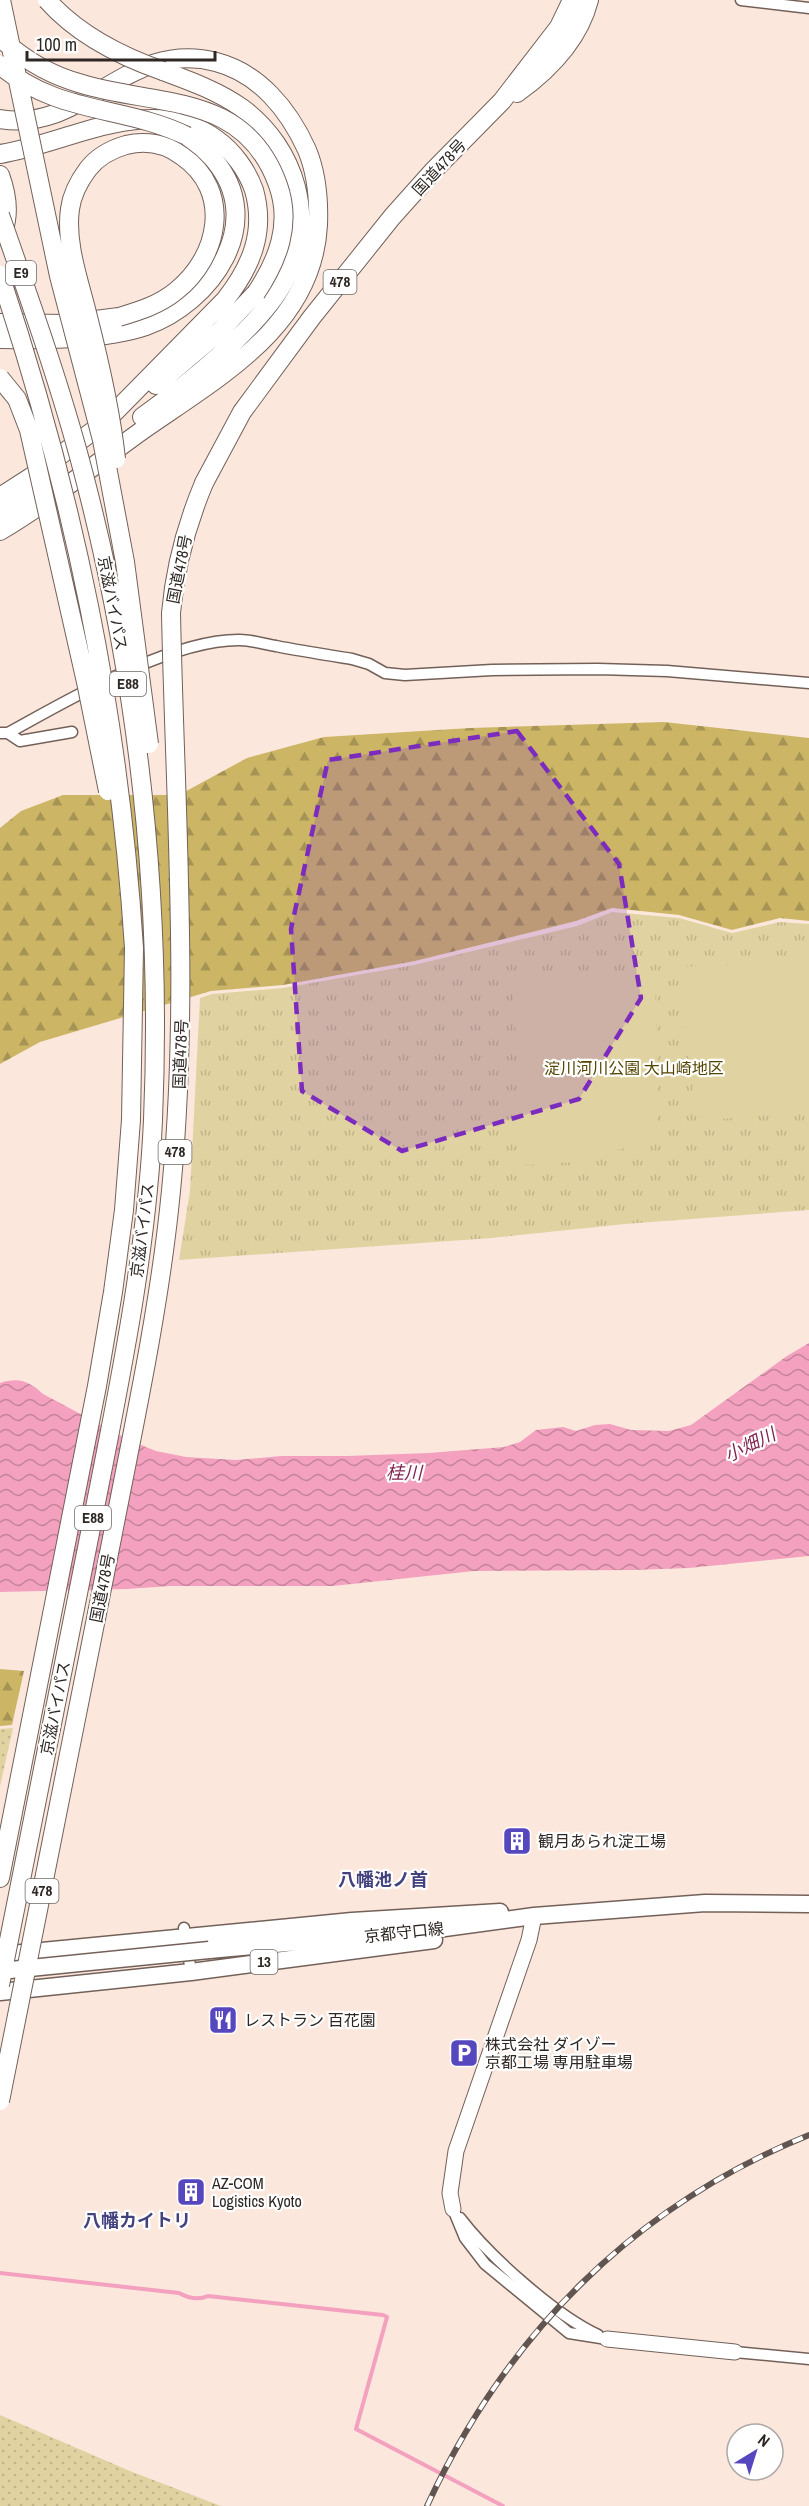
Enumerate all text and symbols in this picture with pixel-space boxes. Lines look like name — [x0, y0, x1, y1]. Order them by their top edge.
scale bar — [27, 24, 214, 62]
text: 100 m — [36, 32, 77, 57]
street label: 国道478号 — [407, 134, 471, 200]
road number: E9 — [6, 261, 36, 285]
road number: 478 — [324, 270, 356, 294]
street label: 国道478号 — [162, 533, 196, 605]
street label: 京滋バイパス — [93, 554, 133, 652]
road number: E88 — [110, 672, 146, 696]
street label: 国道478号 — [168, 1019, 192, 1089]
park label: 淀川河川公園 大山崎地区 — [544, 1057, 724, 1079]
road number: 478 — [158, 1140, 192, 1164]
street label: 京滋バイパス — [125, 1181, 159, 1279]
water label: 小畑川 — [720, 1421, 781, 1468]
water label: 桂川 — [386, 1460, 424, 1485]
road number: E88 — [75, 1506, 111, 1530]
street label: 国道478号 — [85, 1552, 119, 1624]
street label: 京滋バイパス — [35, 1659, 75, 1757]
building icon: 観月あられ淀工場 — [501, 1825, 533, 1857]
place label: 観月あられ淀工場 — [538, 1830, 666, 1852]
district label: 八幡池ノ首 — [338, 1867, 428, 1892]
road number: 478 — [26, 1879, 58, 1903]
street label: 京都守口線 — [363, 1917, 445, 1947]
road number: 13 — [250, 1950, 278, 1974]
restaurant icon: レストラン 百花園 — [207, 2004, 239, 2036]
place label: レストラン 百花園 — [244, 2009, 376, 2031]
place label: 株式会社 ダイゾー 京都工場 専用駐車場 — [485, 2033, 633, 2073]
parking icon: 株式会社 ダイゾー 京都工場 専用駐車場 — [448, 2037, 480, 2069]
place label: AZ-COM Logistics Kyoto — [211, 2172, 302, 2212]
building icon: AZ-COM Logistics Kyoto — [175, 2176, 207, 2208]
district label: 八幡カイトリ — [83, 2208, 191, 2233]
north arrow — [725, 2422, 785, 2482]
text: N — [754, 2429, 775, 2452]

